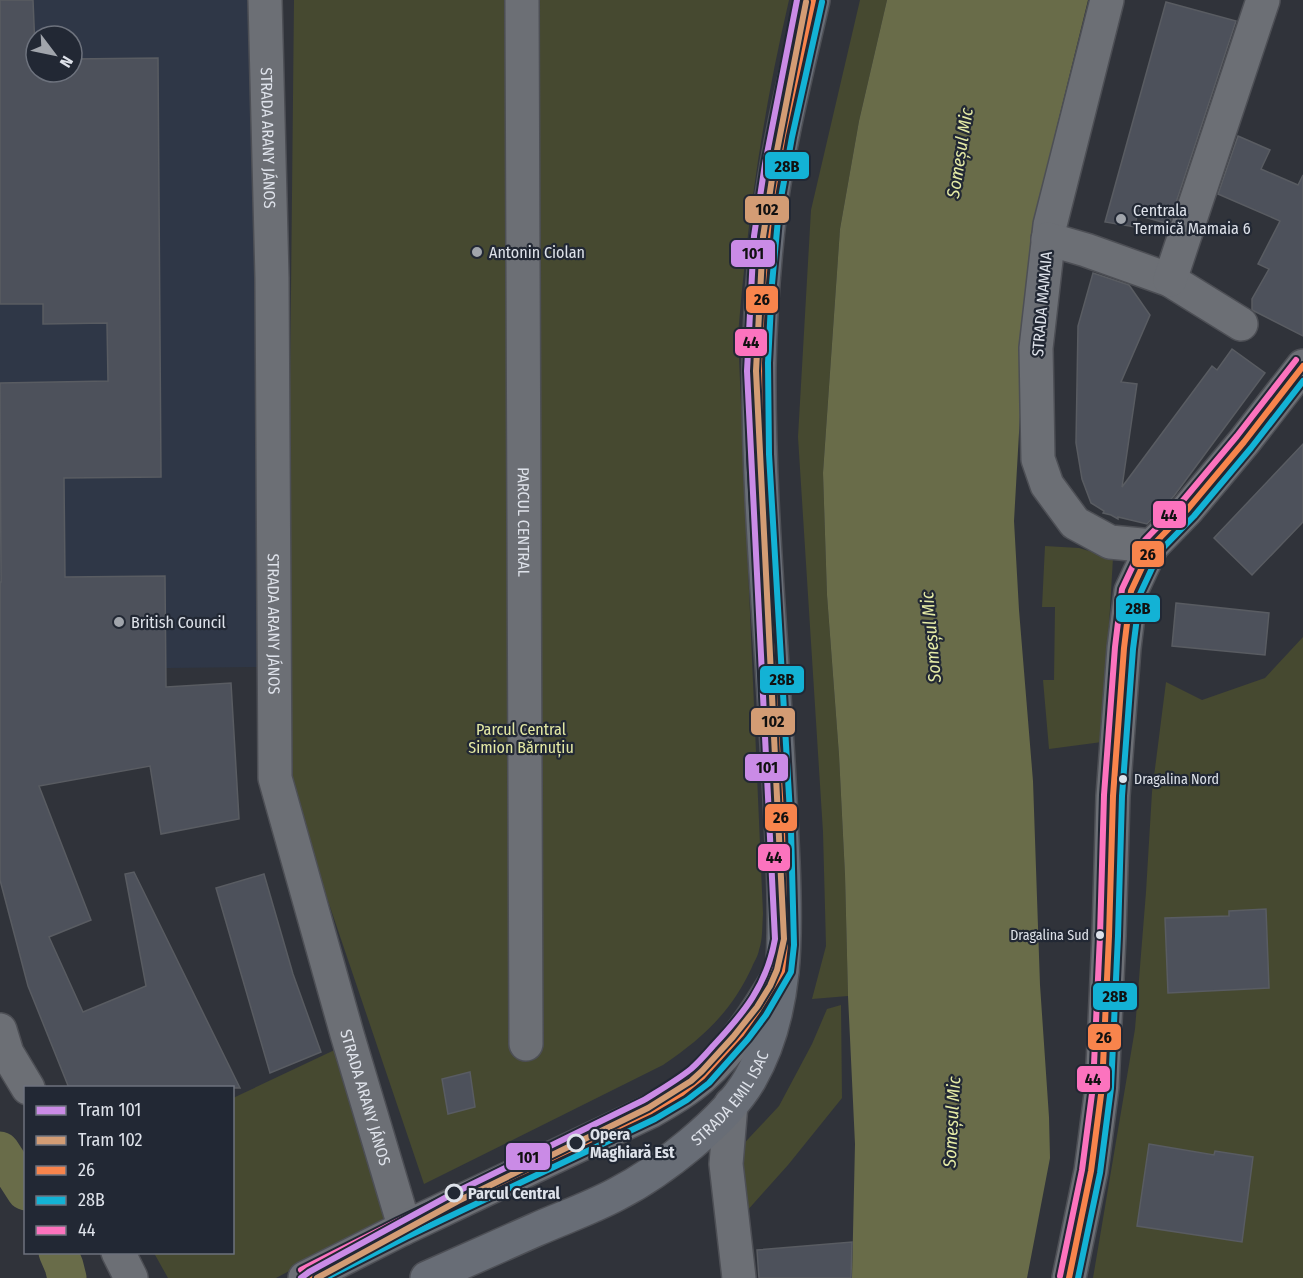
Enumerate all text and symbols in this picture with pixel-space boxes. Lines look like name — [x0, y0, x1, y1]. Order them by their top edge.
north arrow — [24, 24, 84, 84]
text: N — [56, 53, 77, 71]
street label: STRADA ARANY JÁNOS — [257, 67, 280, 209]
water label: Someșul Mic — [942, 106, 978, 201]
line badge: 28B — [764, 151, 810, 180]
text: 28B — [774, 157, 799, 176]
line badge: 102 — [744, 195, 790, 224]
text: 102 — [756, 200, 779, 219]
place label: Centrala Termică Mamaia 6 — [1133, 201, 1251, 238]
marker: Centrala Termică Mamaia 6 — [1114, 212, 1128, 226]
line badge: 101 — [730, 239, 776, 268]
place label: Antonin Ciolan — [489, 243, 585, 262]
text: 101 — [742, 244, 764, 263]
marker: Antonin Ciolan — [470, 245, 484, 259]
street label: STRADA MAMAIA — [1028, 250, 1056, 357]
line badge: 26 — [745, 285, 779, 314]
text: 26 — [753, 290, 770, 309]
line badge: 44 — [734, 328, 768, 357]
text: 44 — [743, 333, 759, 352]
street label: PARCUL CENTRAL — [514, 467, 534, 577]
line badge: 44 — [1152, 500, 1187, 529]
text: 44 — [1161, 506, 1177, 525]
line badge: 26 — [1131, 540, 1165, 568]
text: 26 — [1139, 545, 1156, 564]
street label: STRADA ARANY JÁNOS — [264, 553, 284, 695]
water label: Someșul Mic — [916, 590, 946, 684]
line badge: 28B — [1115, 594, 1161, 623]
text: 28B — [1125, 599, 1150, 618]
place label: British Council — [131, 613, 226, 632]
marker: British Council — [112, 615, 126, 629]
line badge: 28B — [759, 665, 805, 694]
text: 28B — [769, 670, 794, 689]
line badge: 102 — [750, 707, 796, 736]
text: 102 — [762, 712, 785, 731]
park label: Parcul Central Simion Bărnuțiu — [468, 720, 574, 758]
line badge: 101 — [744, 753, 789, 782]
text: 101 — [756, 758, 778, 777]
place label: Dragalina Nord — [1134, 771, 1219, 788]
marker: Dragalina Nord — [1117, 773, 1129, 785]
line badge: 26 — [764, 803, 798, 832]
text: 26 — [772, 808, 789, 827]
line badge: 44 — [757, 843, 791, 872]
text: 44 — [766, 848, 782, 867]
place label: Dragalina Sud — [1010, 927, 1089, 944]
marker: Dragalina Sud — [1094, 929, 1106, 941]
line badge: 28B — [1092, 982, 1138, 1011]
text: 28B — [1102, 987, 1127, 1006]
line badge: 26 — [1087, 1023, 1122, 1051]
street label: STRADA ARANY JÁNOS — [337, 1027, 395, 1168]
text: 26 — [1095, 1028, 1112, 1047]
street label: STRADA EMIL ISAC — [687, 1048, 772, 1149]
line badge: 44 — [1076, 1065, 1111, 1093]
text: 44 — [1085, 1070, 1101, 1089]
water label: Someșul Mic — [939, 1076, 965, 1169]
legend — [24, 1086, 234, 1254]
text: Tram 101 — [78, 1099, 141, 1121]
place label: Opera Maghiară Est — [590, 1125, 675, 1162]
text: Tram 102 — [78, 1129, 143, 1151]
marker: Opera Maghiară Est — [567, 1134, 585, 1152]
line badge: 101 — [505, 1142, 551, 1171]
text: 101 — [517, 1148, 539, 1167]
text: 26 — [78, 1159, 95, 1181]
marker: Parcul Central — [445, 1184, 463, 1202]
place label: Parcul Central — [468, 1184, 561, 1203]
text: 28B — [78, 1189, 105, 1211]
text: 44 — [78, 1219, 96, 1241]

